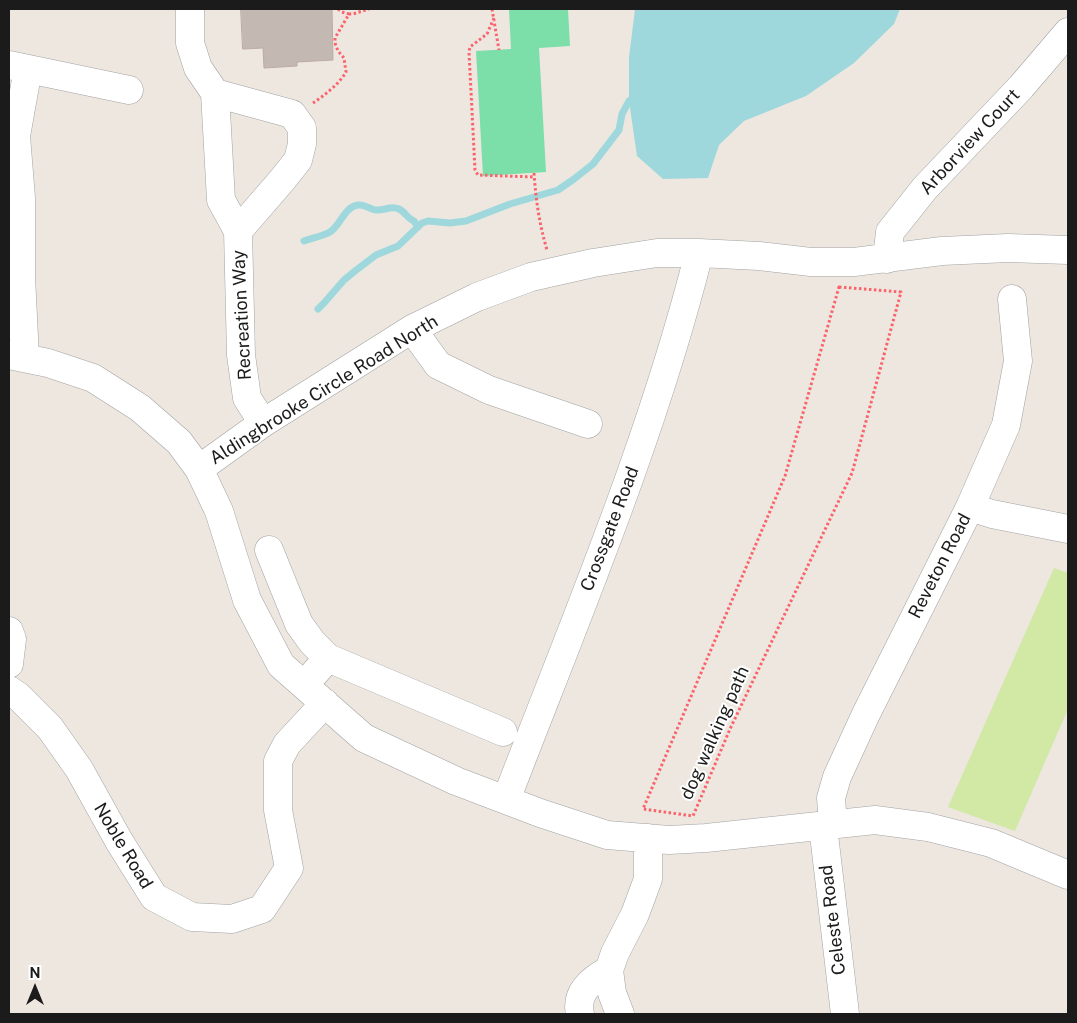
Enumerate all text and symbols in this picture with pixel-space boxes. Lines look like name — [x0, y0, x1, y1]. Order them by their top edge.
street label: Arborview Court — [915, 85, 1025, 199]
street label: Recreation Way — [228, 249, 256, 381]
street label: Aldingbrooke Circle Road North — [206, 311, 442, 469]
street label: Crossgate Road — [576, 464, 644, 594]
street label: Reveton Road — [904, 510, 976, 622]
street label: dog walking path — [676, 663, 754, 803]
street label: Noble Road — [89, 799, 157, 893]
street label: Celeste Road — [816, 864, 850, 976]
north arrow — [10, 963, 60, 1013]
text: N — [30, 965, 40, 981]

